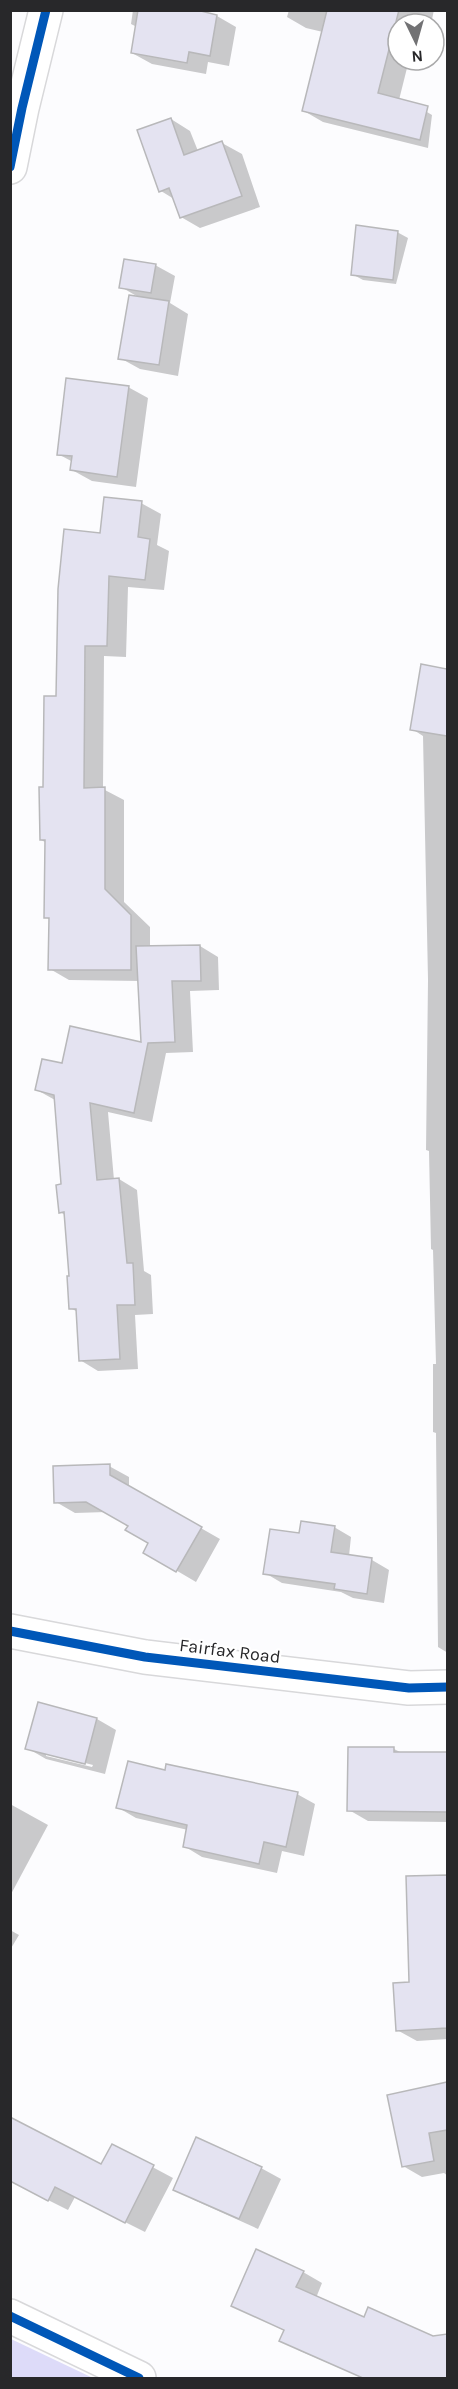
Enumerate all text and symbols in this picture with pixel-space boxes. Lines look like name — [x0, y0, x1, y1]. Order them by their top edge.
north arrow — [386, 12, 446, 72]
text: N — [411, 46, 424, 66]
street label: Fairfax Road — [178, 1634, 282, 1668]

